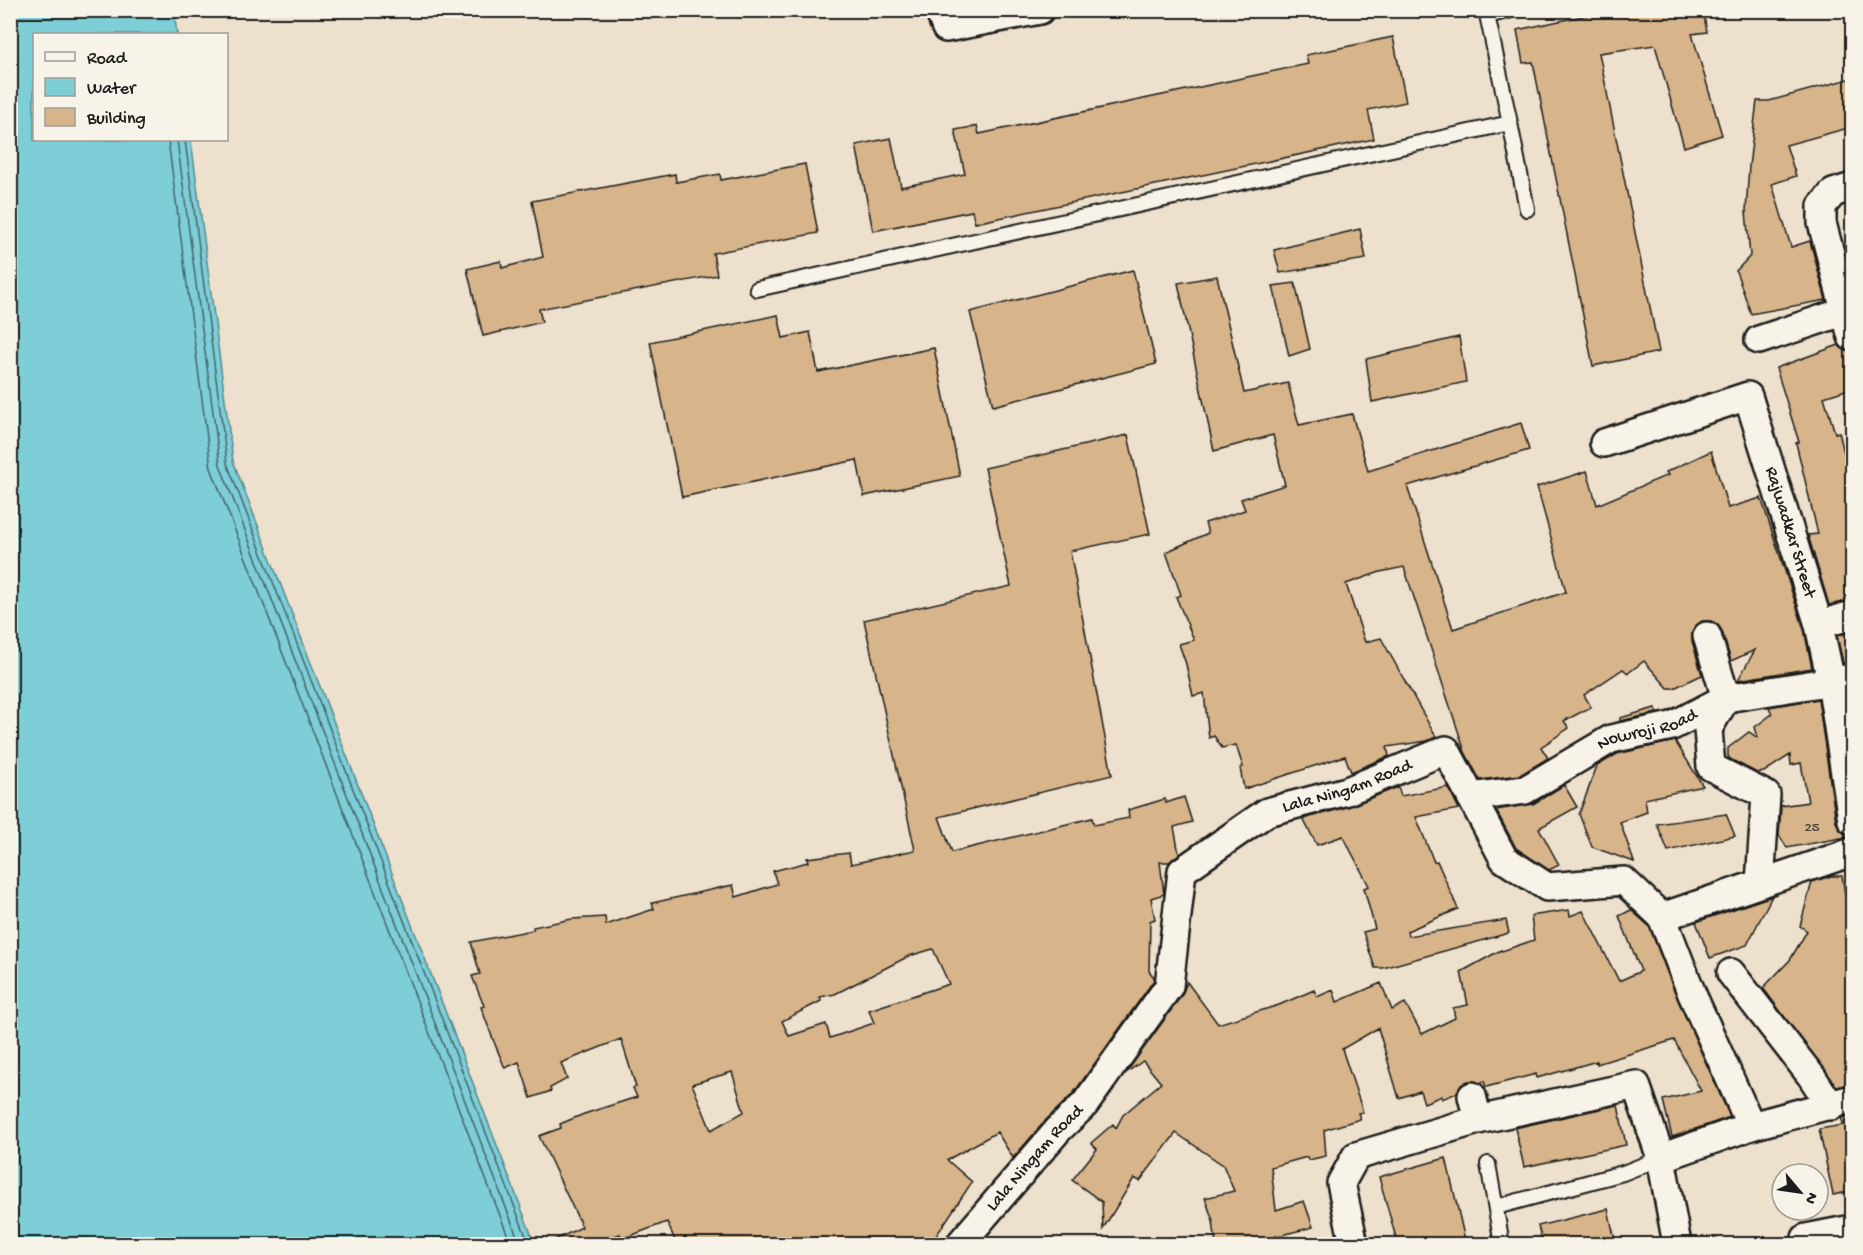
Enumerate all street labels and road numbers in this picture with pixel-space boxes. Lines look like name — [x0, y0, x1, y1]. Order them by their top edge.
street label: Rajwadkar Street — [1760, 464, 1821, 602]
street label: Nowroji Road — [1593, 704, 1702, 755]
street label: Lala Ningam Road — [1280, 754, 1416, 818]
street label: Lala Ningam Road — [982, 1100, 1089, 1216]

